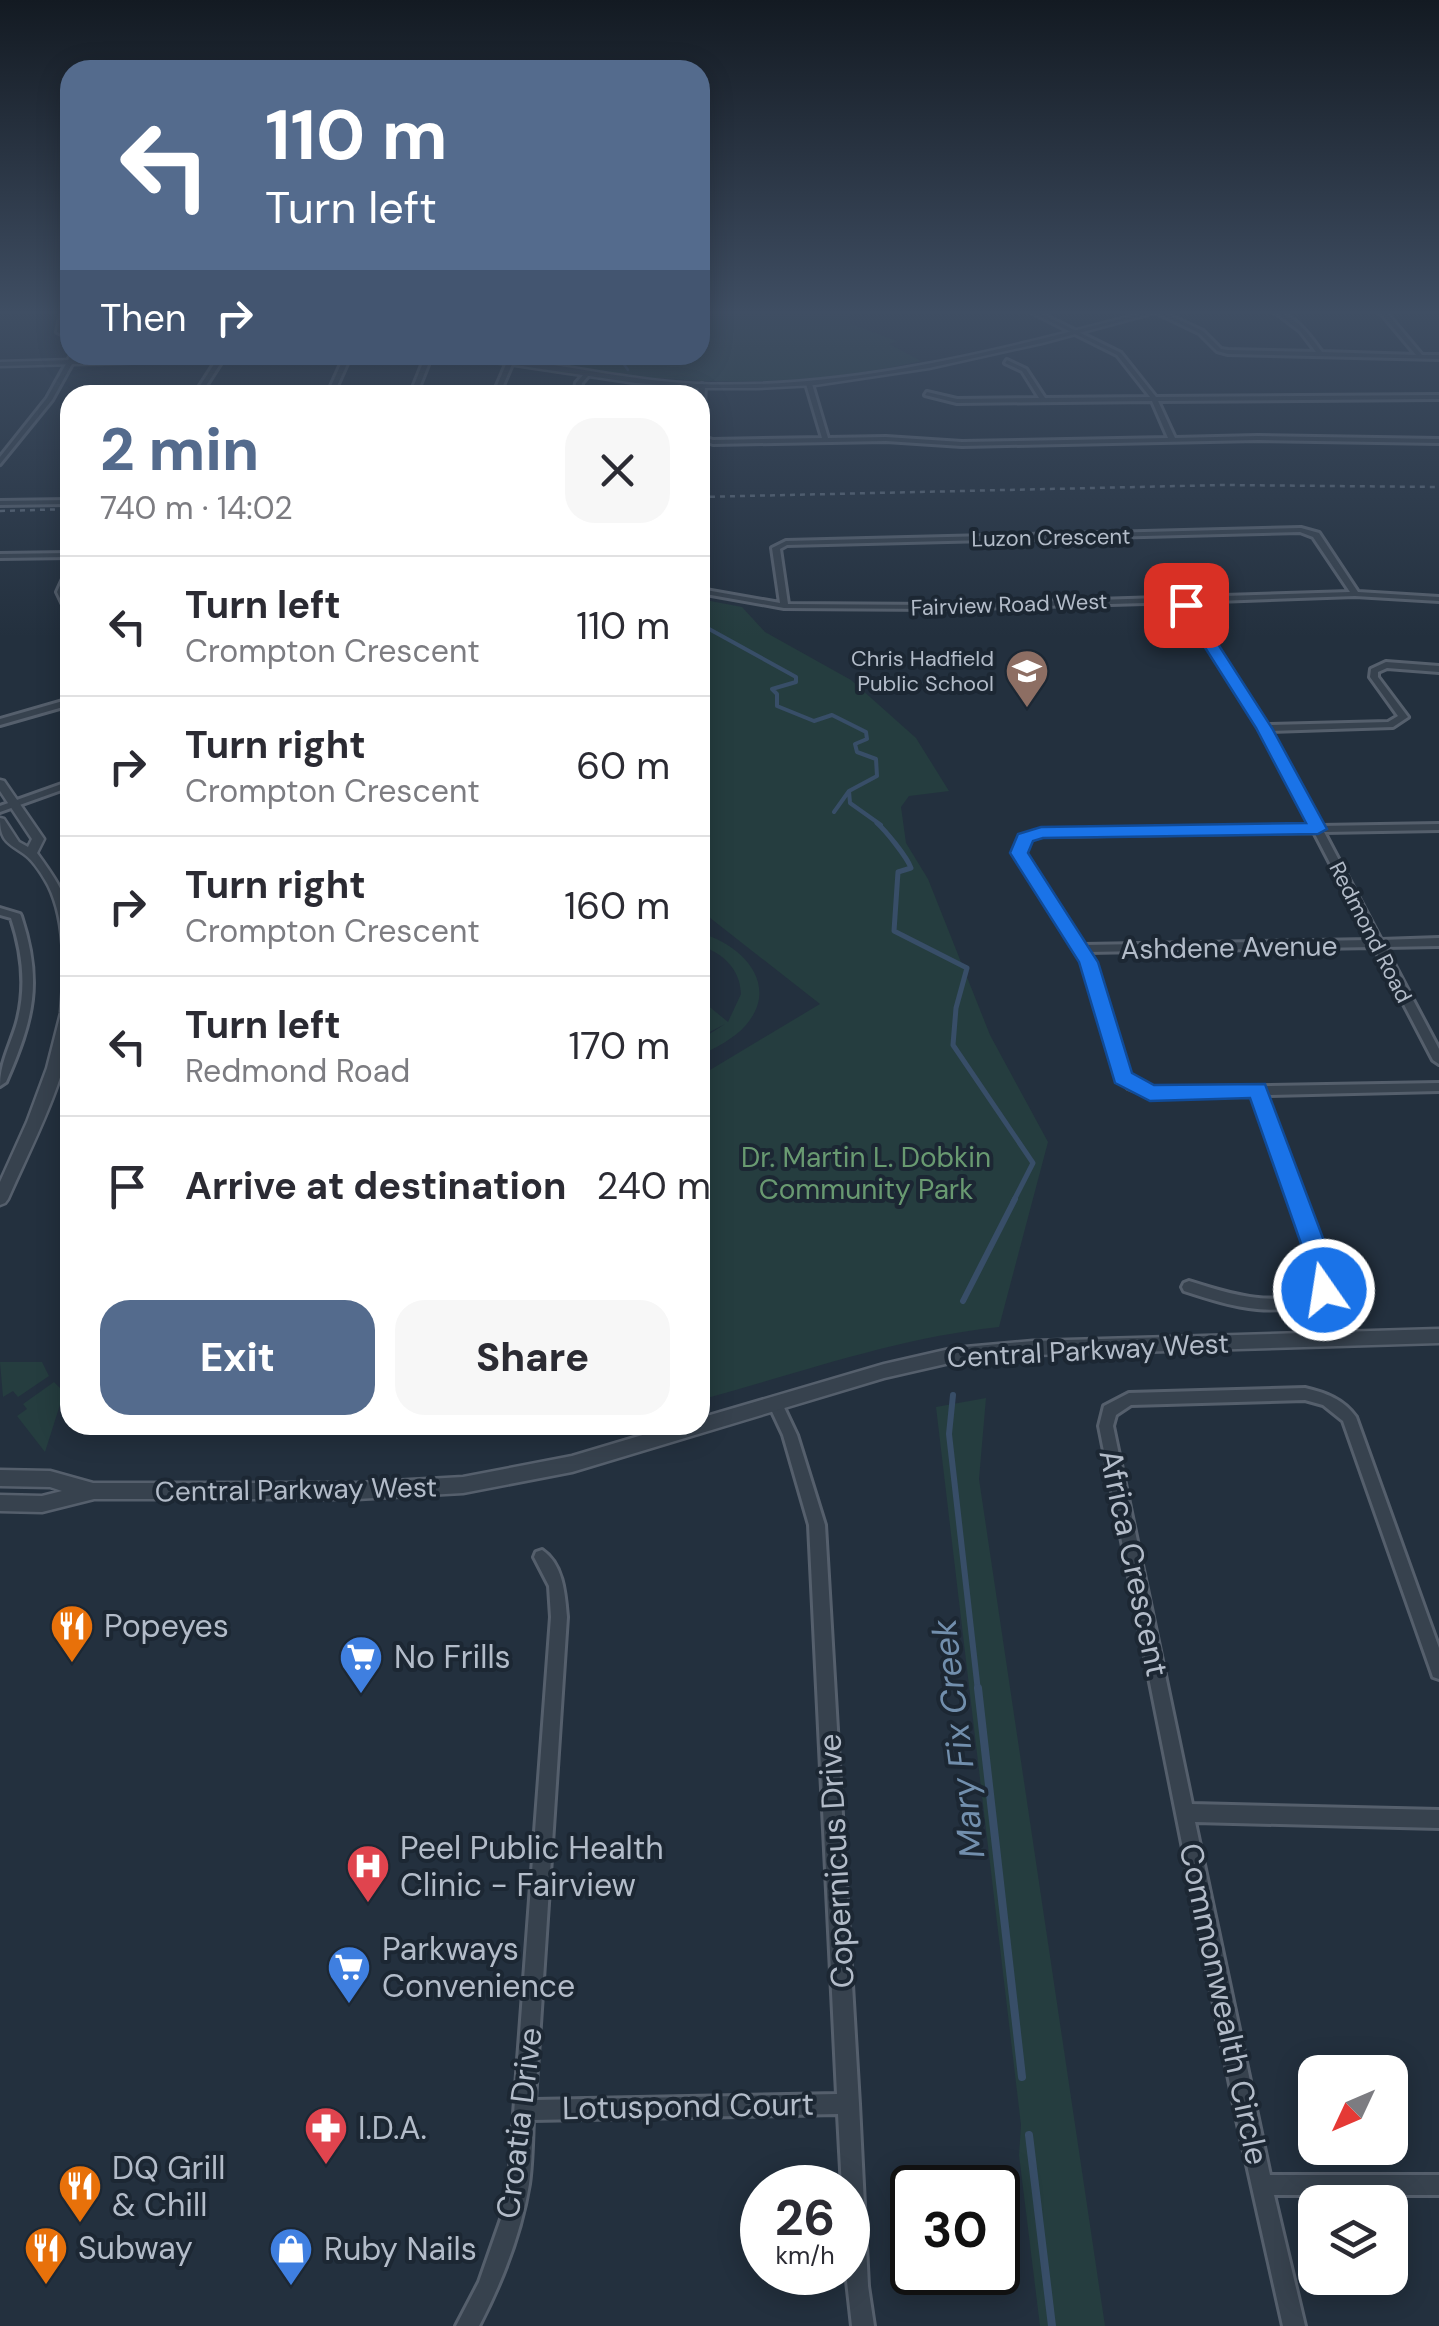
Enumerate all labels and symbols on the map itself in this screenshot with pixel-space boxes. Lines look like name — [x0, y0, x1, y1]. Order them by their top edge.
street label: Luzon Crescent — [971, 522, 1131, 553]
pin — [1144, 563, 1229, 648]
street label: Fairview Road West — [910, 587, 1108, 622]
place label: Chris Hadfield Public School — [851, 644, 994, 698]
school or university icon: Chris Hadfield Public School — [1004, 648, 1050, 709]
street label: Redmond Road — [1322, 857, 1419, 1008]
street label: Ashdene Avenue — [1120, 927, 1338, 968]
park label: Dr. Martin L. Dobkin Community Park — [741, 1139, 991, 1208]
position arrow — [1272, 1238, 1376, 1342]
street label: Central Parkway West — [946, 1325, 1230, 1376]
street label: Africa Crescent — [1089, 1446, 1179, 1680]
street label: Central Parkway West — [155, 1469, 437, 1510]
restaurant icon: Popeyes — [49, 1603, 95, 1664]
place label: Popeyes — [104, 1605, 229, 1647]
water label: Mary Fix Creek — [920, 1617, 995, 1861]
supermarket icon: No Frills — [338, 1634, 384, 1695]
place label: No Frills — [394, 1636, 511, 1678]
street label: Copernicus Drive — [808, 1733, 864, 1989]
place label: Peel Public Health Clinic - Fairview — [400, 1827, 664, 1906]
street label: Commonwealth Circle — [1169, 1839, 1279, 2169]
hospital icon: Peel Public Health Clinic - Fairview — [345, 1843, 391, 1904]
place label: Parkways Convenience — [382, 1928, 575, 2007]
supermarket icon: Parkways Convenience — [326, 1944, 372, 2005]
street label: Croatia Drive — [486, 2025, 552, 2221]
north arrow — [1298, 2055, 1408, 2165]
street label: Lotuspond Court — [562, 2083, 814, 2129]
pharmacy icon: I.D.A. — [303, 2105, 349, 2166]
place label: I.D.A. — [358, 2107, 427, 2149]
place label: DQ Grill & Chill — [112, 2147, 225, 2226]
restaurant icon: DQ Grill & Chill — [57, 2163, 103, 2224]
speed limit sign: 30 — [890, 2165, 1020, 2295]
restaurant icon: Subway — [23, 2225, 69, 2286]
shop icon: Ruby Nails — [268, 2226, 314, 2287]
place label: Subway — [78, 2227, 193, 2269]
place label: Ruby Nails — [324, 2228, 477, 2270]

